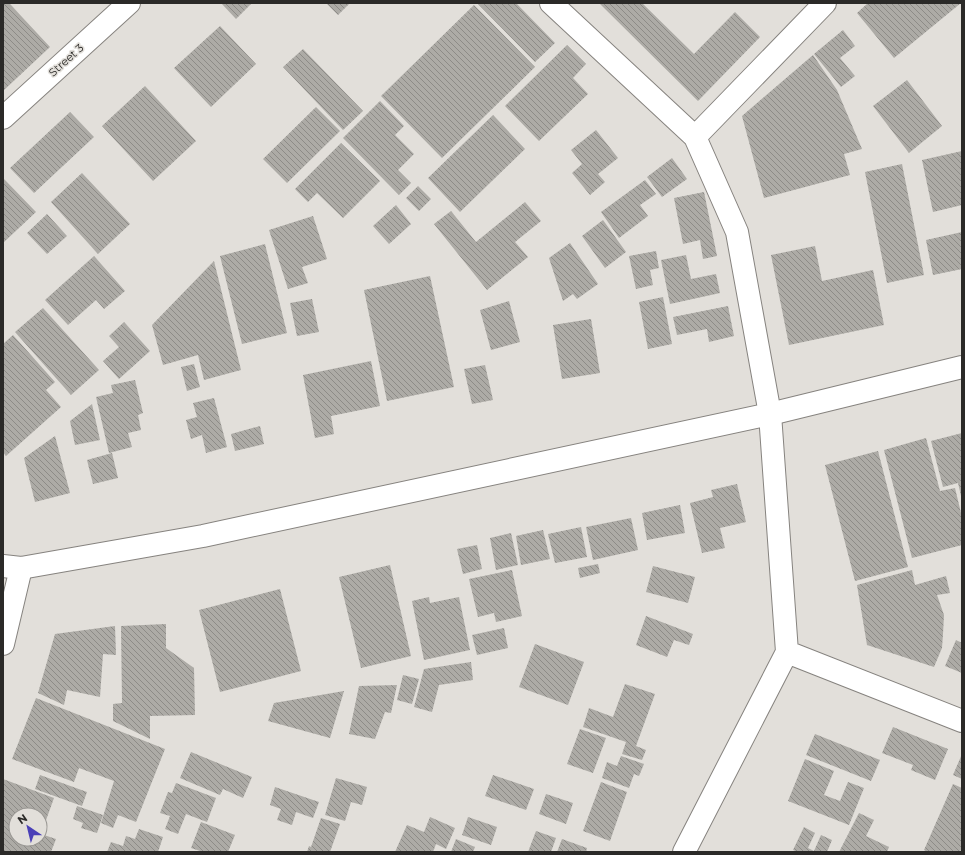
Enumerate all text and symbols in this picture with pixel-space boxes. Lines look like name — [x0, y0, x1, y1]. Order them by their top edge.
street label: Street 3 — [46, 41, 86, 79]
north arrow — [8, 807, 48, 847]
text: N — [15, 811, 30, 827]

